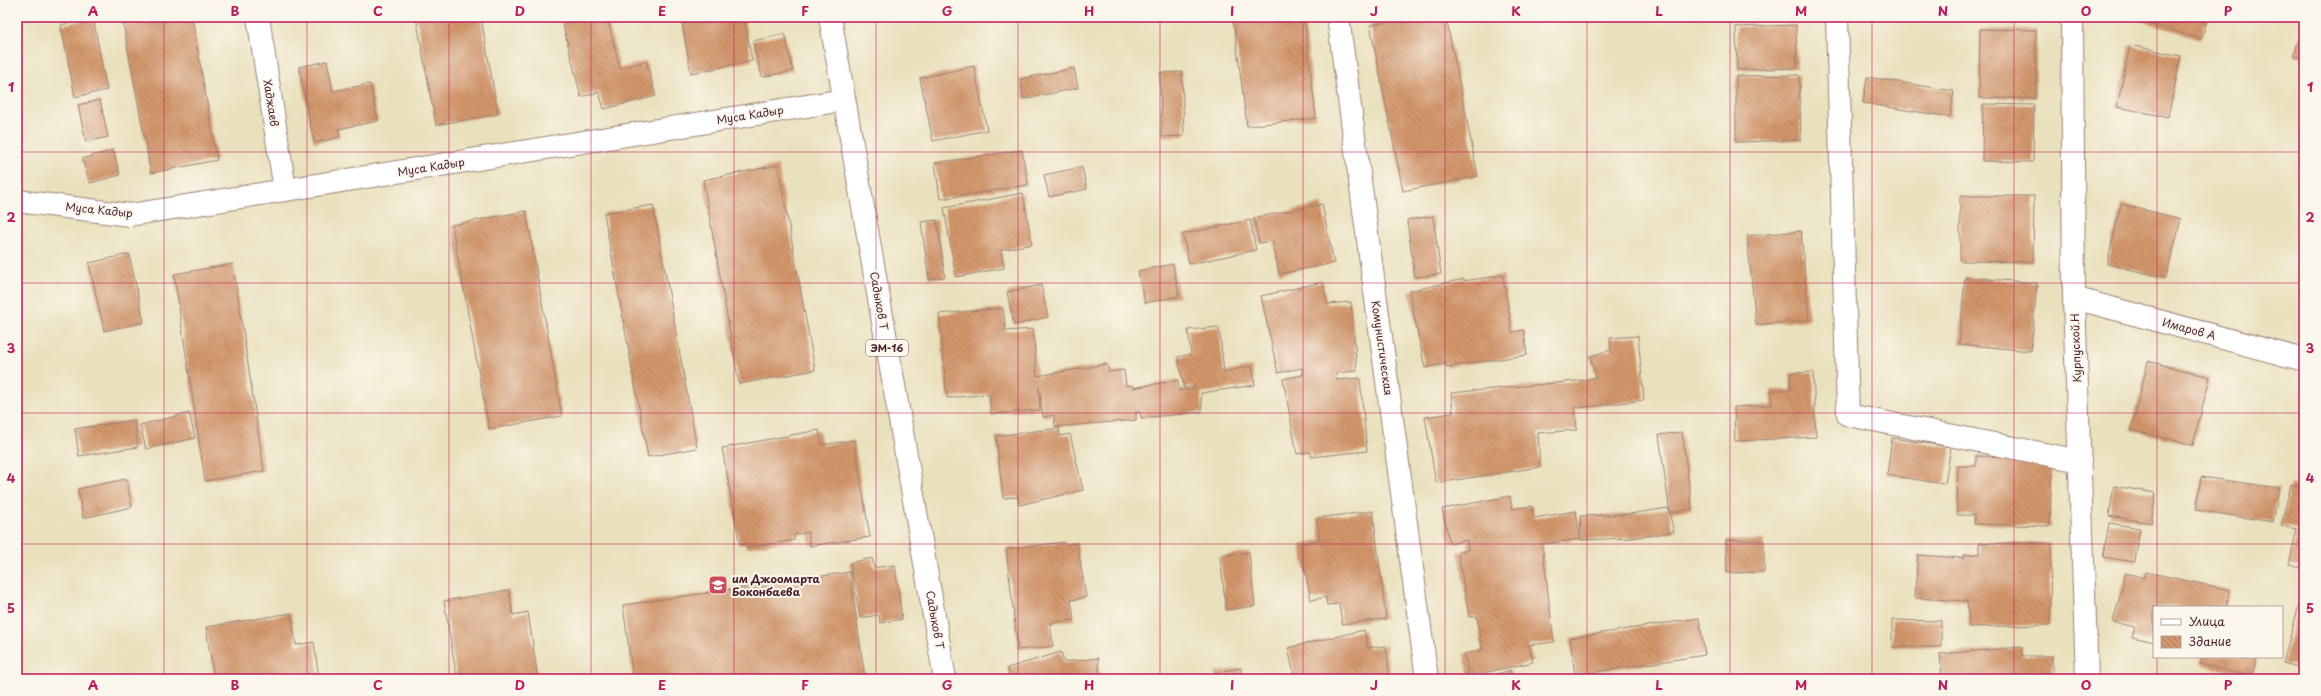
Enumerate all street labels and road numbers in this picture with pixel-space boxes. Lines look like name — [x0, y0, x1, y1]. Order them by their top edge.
street label: Хаджаев — [259, 78, 284, 128]
street label: Муса Кадыр — [715, 101, 785, 128]
street label: Муса Кадыр — [396, 153, 466, 180]
street label: Муса Кадыр — [64, 198, 134, 222]
street label: Садыков Т — [866, 270, 893, 332]
street label: Комунистическая — [1367, 299, 1398, 396]
street label: Курпуской.Н — [2066, 313, 2085, 383]
street label: Имаров А — [2160, 313, 2218, 344]
road number: ЭМ-16 — [866, 340, 908, 356]
street label: Садыков Т — [922, 589, 949, 651]

